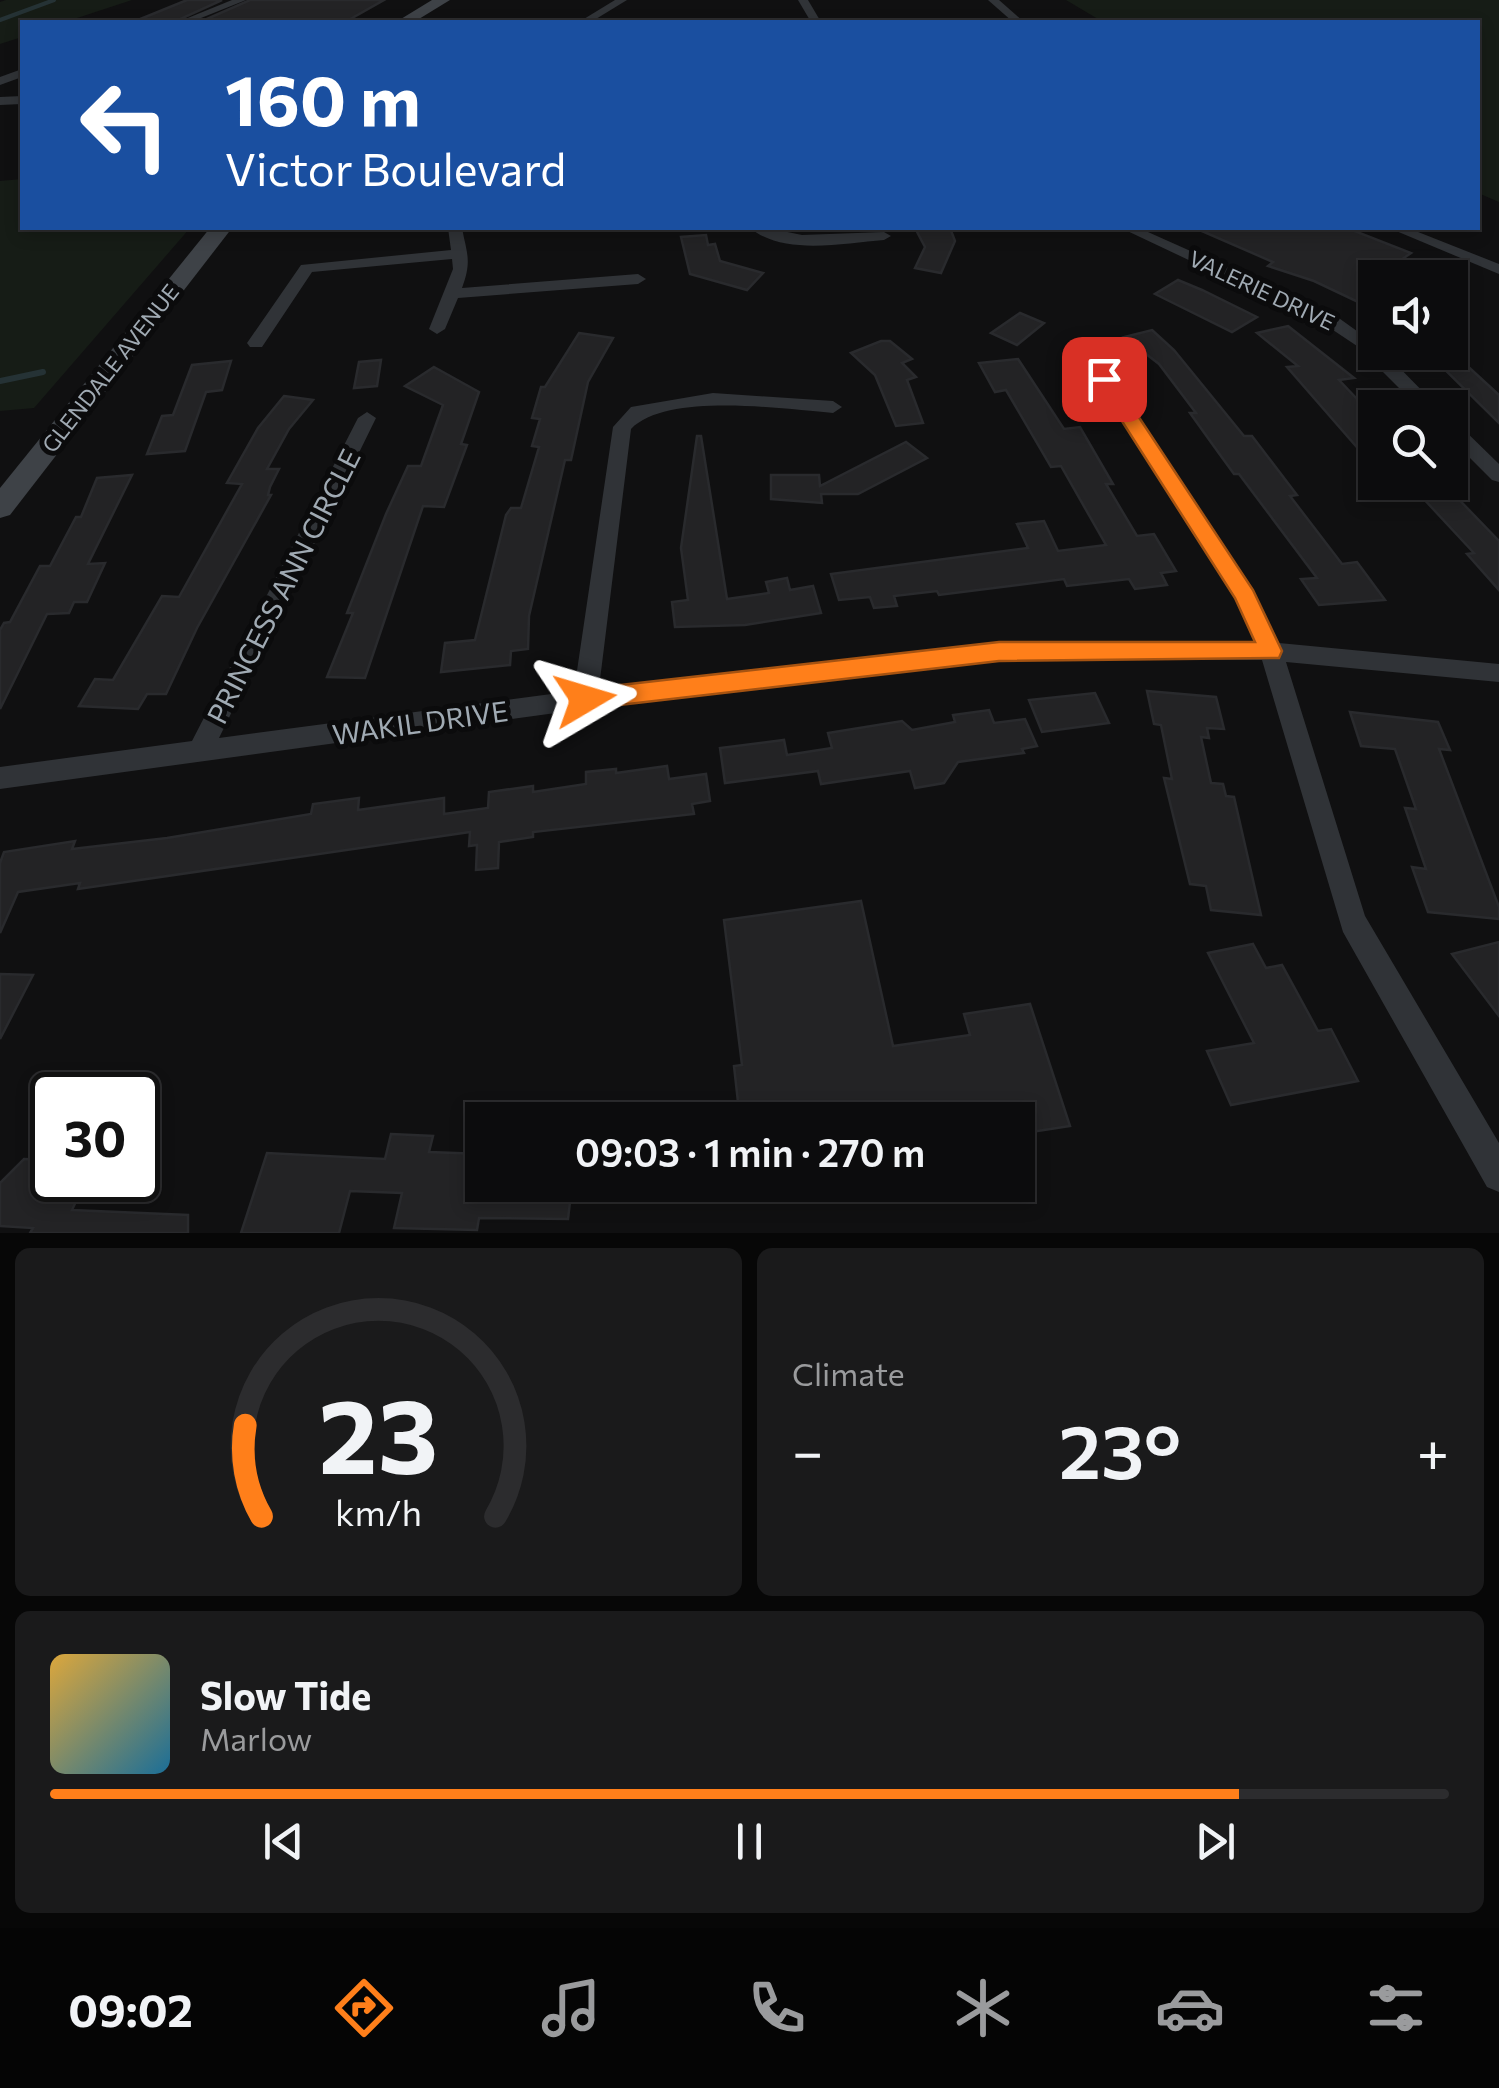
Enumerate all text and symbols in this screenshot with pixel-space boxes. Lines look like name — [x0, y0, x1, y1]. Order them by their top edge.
text: 160 m — [225, 55, 421, 140]
icon: left — [60, 60, 190, 190]
text: Victor Boulevard — [225, 140, 566, 195]
street label: VALERIE DRIVE — [1185, 244, 1339, 336]
map controls — [1358, 260, 1468, 500]
button: sound — [1358, 260, 1468, 370]
street label: GLENDALE AVENUE — [36, 278, 184, 458]
pin — [1062, 337, 1147, 422]
icon: arrive — [1077, 352, 1132, 407]
button: search — [1358, 390, 1468, 500]
street label: PRINCESS ANN CIRCLE — [199, 443, 367, 729]
position arrow — [533, 647, 637, 751]
street label: WAKIL DRIVE — [330, 693, 510, 751]
speed limit sign: 30 — [30, 1072, 160, 1202]
text: 09:03 · 1 min · 270 m — [575, 1128, 925, 1175]
text: Climate — [792, 1353, 905, 1393]
text: 23 — [319, 1368, 438, 1495]
text: 23° — [1059, 1403, 1181, 1494]
text: − — [792, 1416, 823, 1483]
text: + — [1417, 1416, 1449, 1483]
text: km/h — [335, 1490, 422, 1533]
text: Slow Tide — [200, 1671, 371, 1718]
text: Marlow — [200, 1718, 312, 1758]
icon: previous — [256, 1814, 311, 1869]
icon: pause — [722, 1814, 777, 1869]
icon: next — [1188, 1814, 1243, 1869]
icon: directions — [329, 1973, 399, 2043]
icon: music — [536, 1973, 606, 2043]
icon: phone — [742, 1973, 812, 2043]
icon: climate — [948, 1973, 1018, 2043]
icon: car — [1155, 1973, 1225, 2043]
icon: filters — [1361, 1973, 1431, 2043]
text: 09:02 — [68, 1981, 193, 2036]

